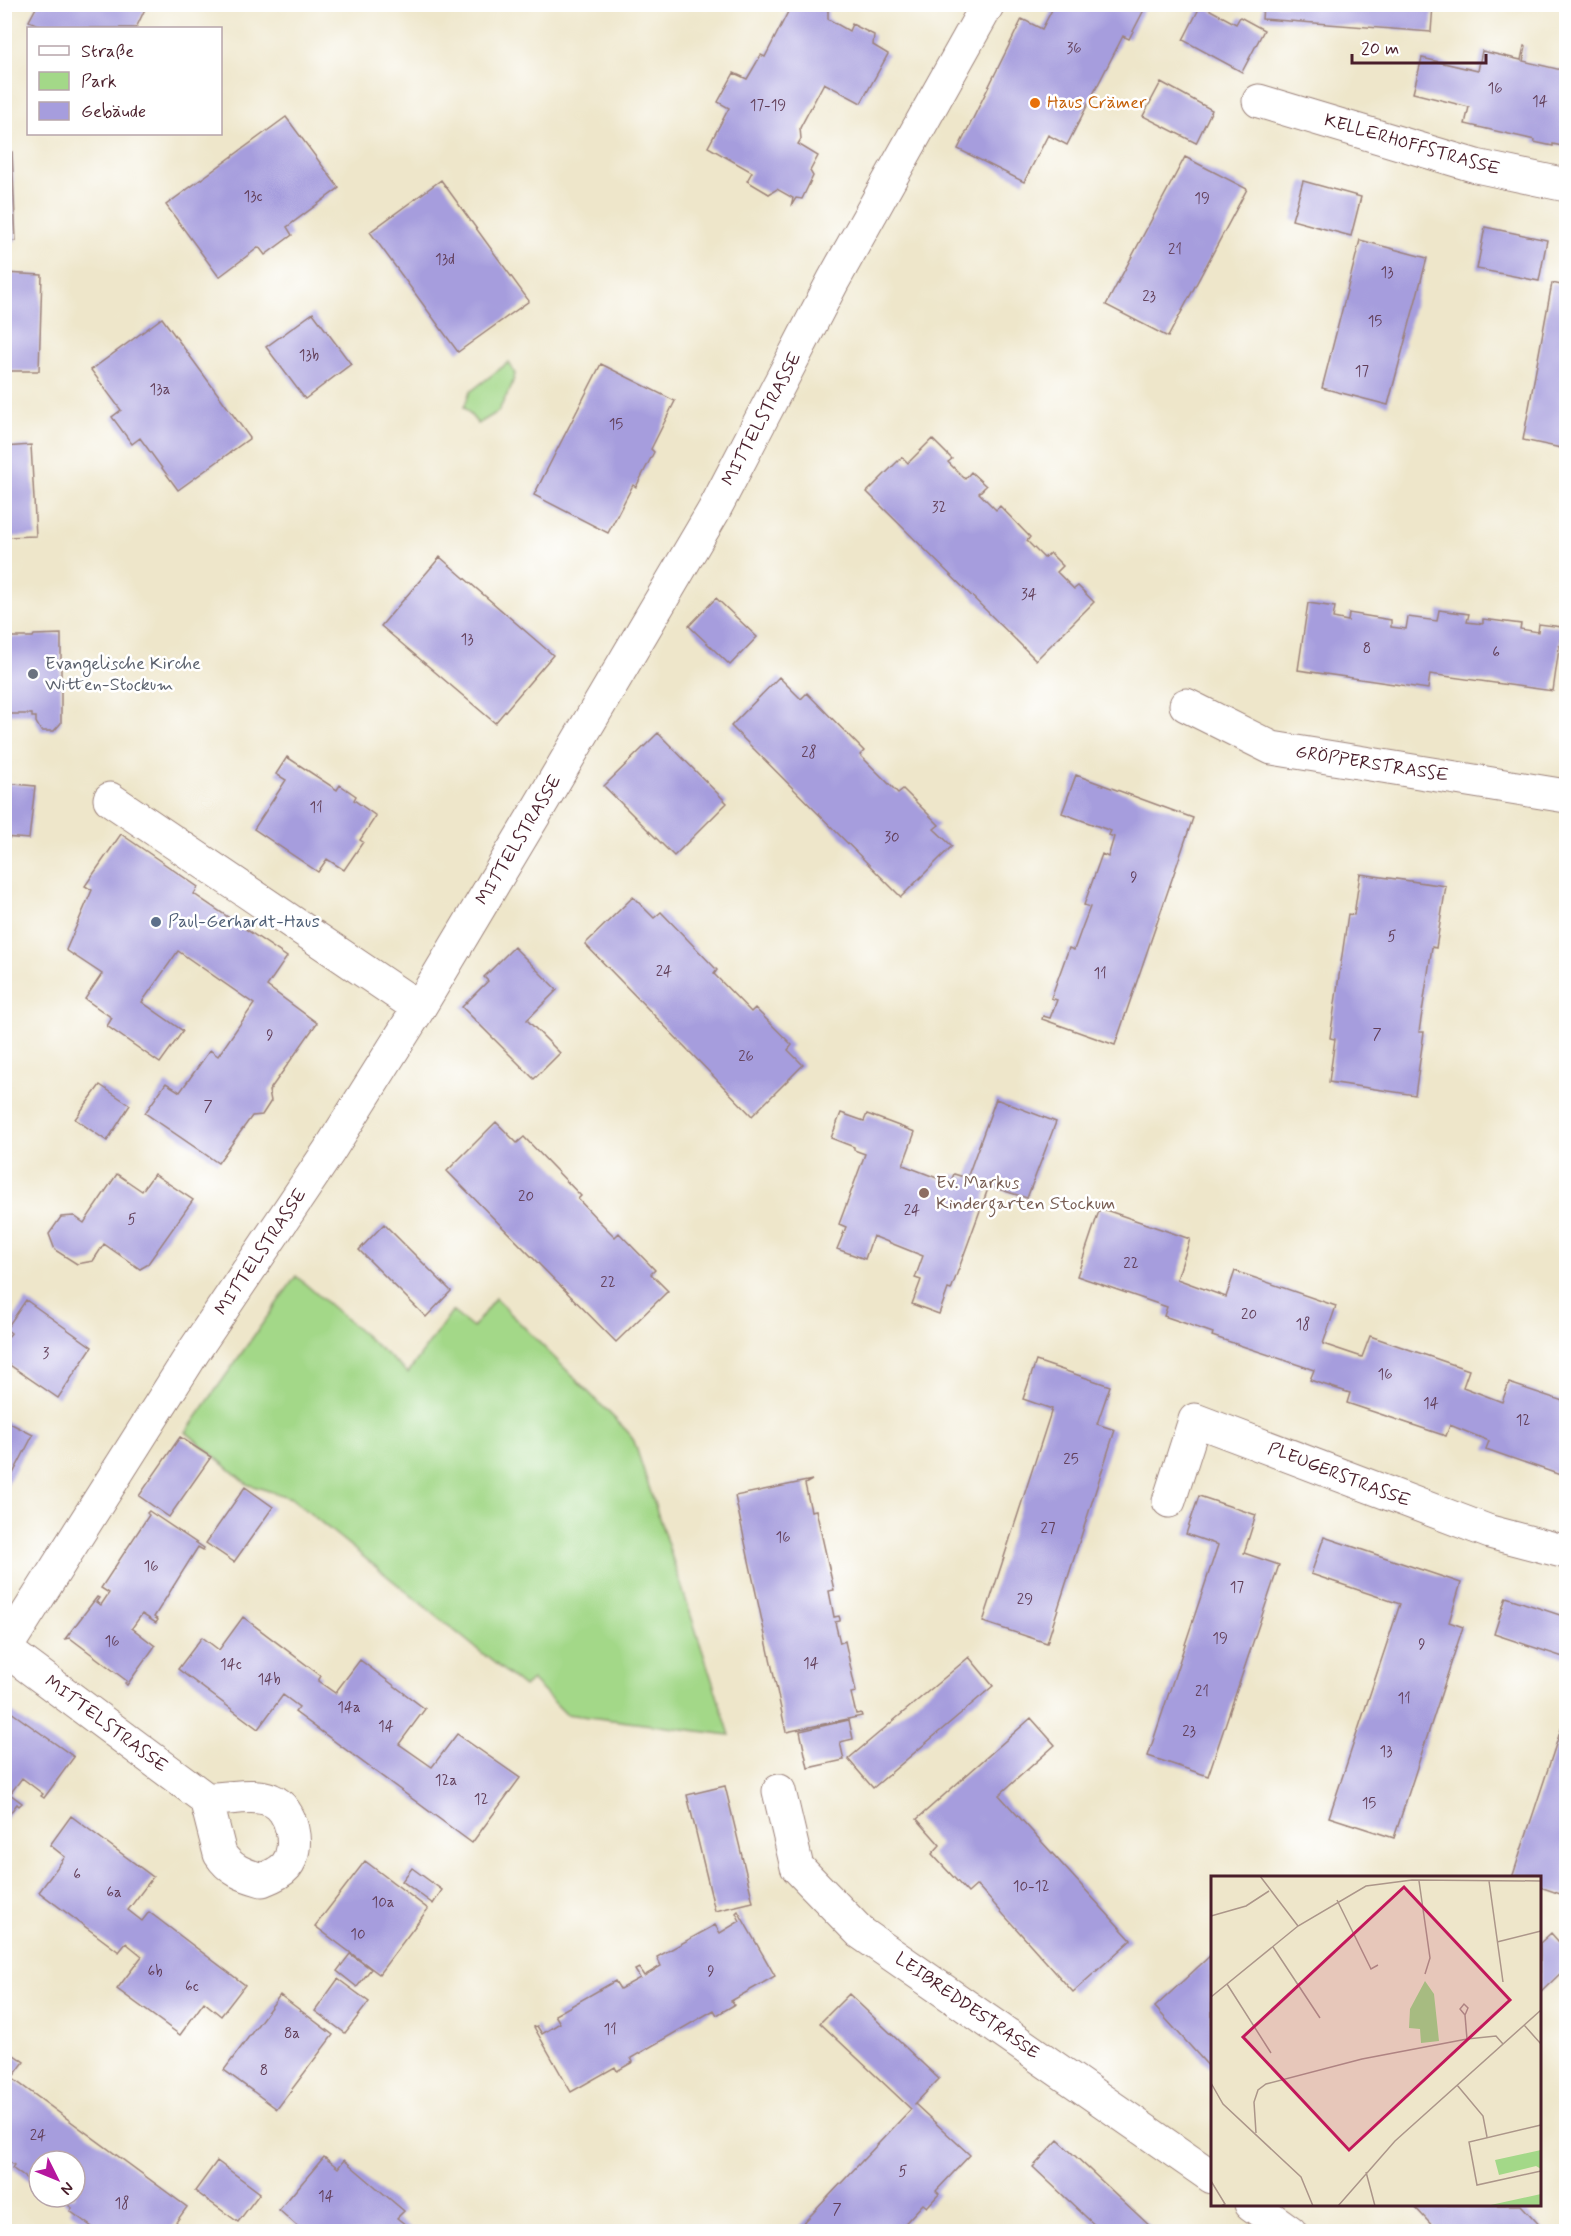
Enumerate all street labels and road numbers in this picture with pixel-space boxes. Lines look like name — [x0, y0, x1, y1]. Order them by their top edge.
street label: KELLERHOFFSTRASSE — [1321, 108, 1503, 182]
street label: MITTELSTRASSE — [717, 348, 807, 490]
street label: GRÖPPERSTRASSE — [1294, 740, 1451, 788]
street label: MITTELSTRASSE — [471, 770, 568, 910]
street label: MITTELSTRASSE — [210, 1184, 313, 1320]
street label: PLEUGERSTRASSE — [1264, 1437, 1414, 1513]
street label: MITTELSTRASSE — [40, 1670, 173, 1778]
street label: LEIBREDDESTRASSE — [890, 1947, 1044, 2065]

